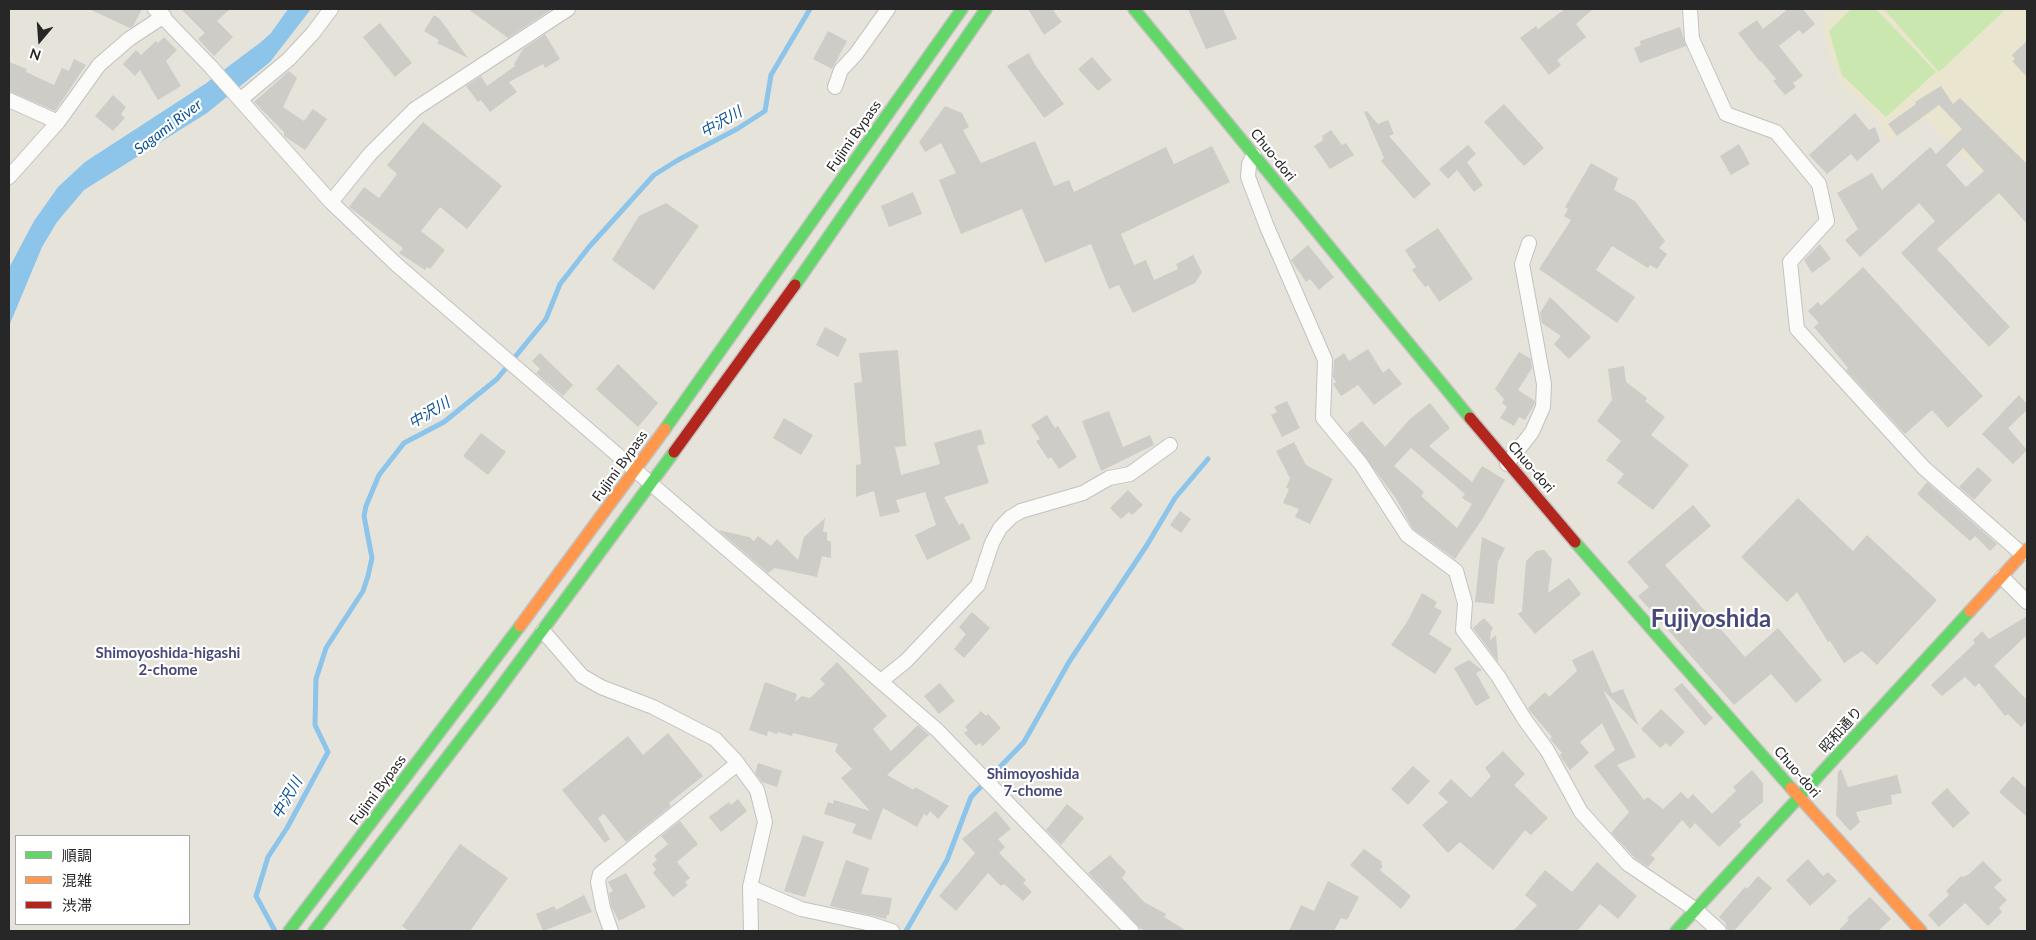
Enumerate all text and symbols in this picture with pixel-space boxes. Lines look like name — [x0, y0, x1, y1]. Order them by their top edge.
north arrow — [15, 15, 65, 65]
text: N — [27, 45, 43, 64]
water label: Sagami River — [131, 96, 205, 158]
street label: Fujimi Bypass — [823, 97, 885, 175]
water label: 中沢川 — [697, 103, 745, 141]
street label: Chuo-dori — [1247, 125, 1299, 185]
water label: 中沢川 — [405, 394, 453, 432]
street label: Fujimi Bypass — [589, 427, 651, 505]
street label: Chuo-dori — [1504, 438, 1558, 496]
district label: Fujiyoshida — [1651, 605, 1771, 633]
district label: Shimoyoshida-higashi 2-chome — [96, 644, 240, 679]
street label: 昭和通り — [1816, 704, 1866, 756]
street label: Chuo-dori — [1770, 743, 1824, 801]
street label: Fujimi Bypass — [346, 752, 410, 828]
district label: Shimoyoshida 7-chome — [987, 765, 1079, 800]
water label: 中沢川 — [268, 774, 306, 822]
legend — [15, 835, 190, 925]
text: 順調 — [62, 846, 92, 864]
text: 混雑 — [62, 871, 92, 889]
text: 渋滞 — [62, 896, 92, 914]

